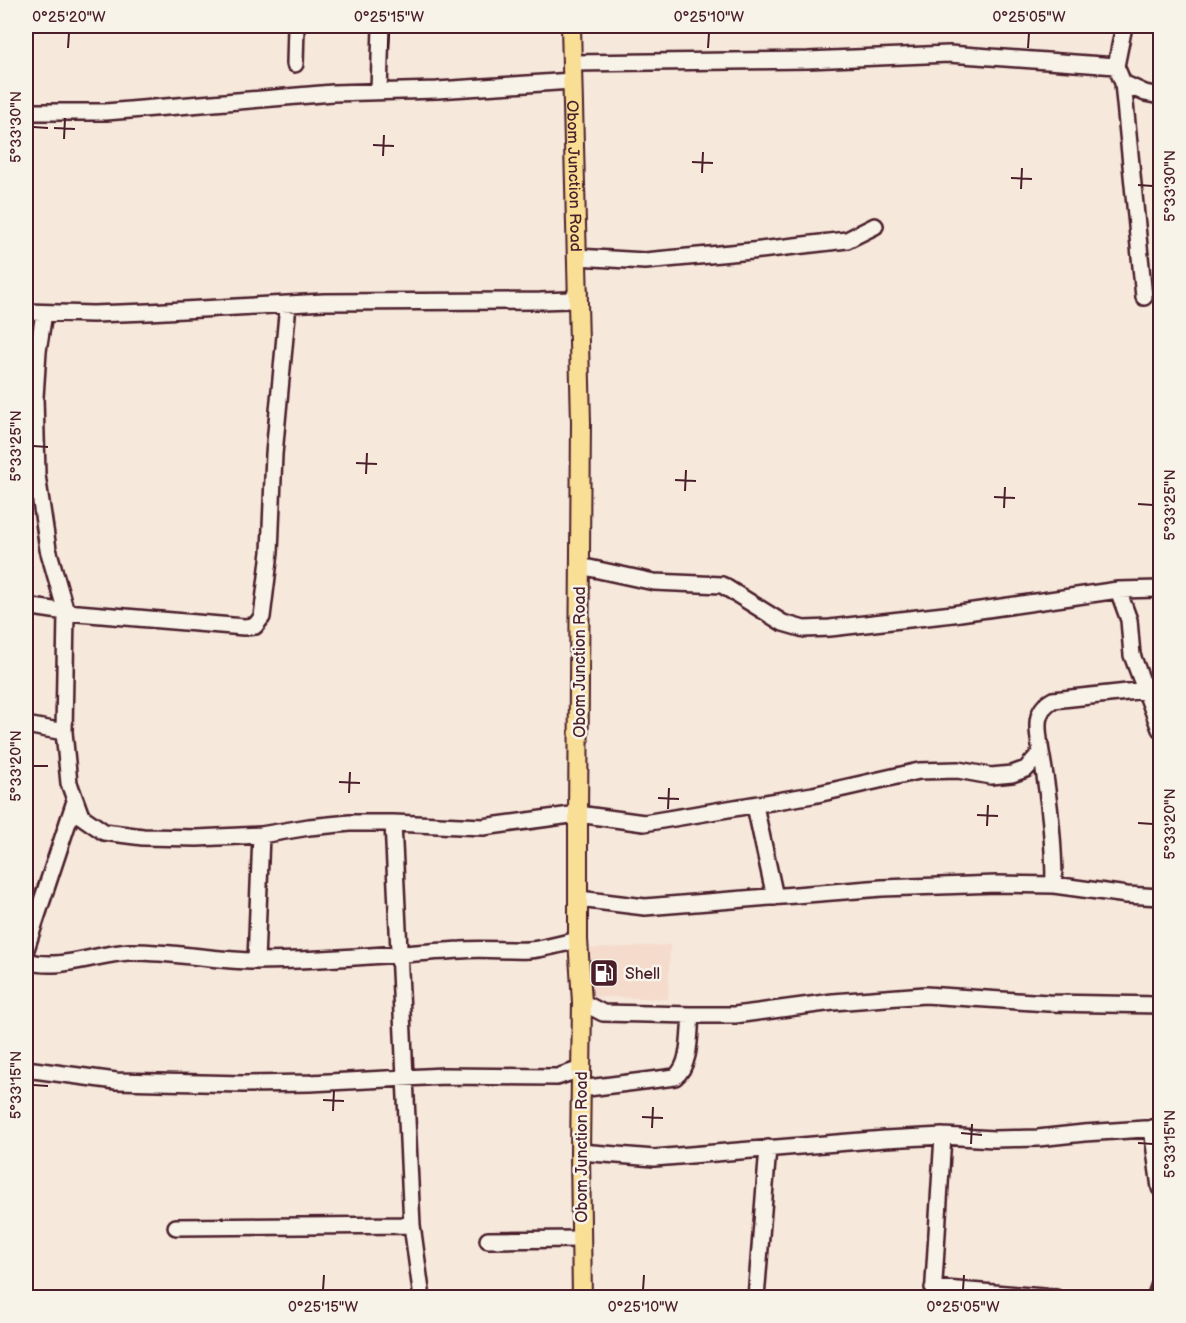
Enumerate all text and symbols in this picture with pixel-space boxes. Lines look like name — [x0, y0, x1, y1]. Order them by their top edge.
text: 0°25'20"W — [32, 8, 106, 27]
text: 0°25'15"W — [354, 8, 424, 27]
text: 0°25'10"W — [674, 8, 745, 27]
text: 0°25'05"W — [992, 8, 1066, 27]
text: 5°33'30"N — [7, 91, 26, 163]
street label: Obom Junction Road — [562, 100, 585, 252]
text: 5°33'30"N — [1161, 150, 1180, 222]
text: 5°33'25"N — [7, 410, 26, 482]
text: 5°33'25"N — [1161, 469, 1180, 541]
street label: Obom Junction Road — [571, 586, 590, 738]
text: 5°33'20"N — [7, 730, 26, 802]
text: 5°33'20"N — [1161, 788, 1180, 860]
fuel station icon: Shell — [588, 957, 620, 989]
place label: Shell — [625, 965, 660, 984]
text: 5°33'15"N — [7, 1051, 26, 1119]
street label: Obom Junction Road — [573, 1071, 592, 1223]
text: 5°33'15"N — [1161, 1110, 1180, 1178]
text: 0°25'15"W — [288, 1298, 358, 1317]
text: 0°25'10"W — [608, 1298, 679, 1317]
text: 0°25'05"W — [926, 1298, 1000, 1317]

